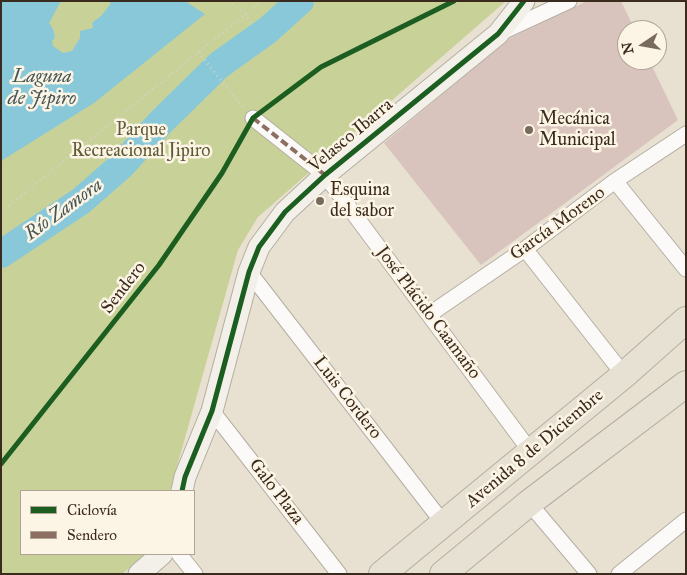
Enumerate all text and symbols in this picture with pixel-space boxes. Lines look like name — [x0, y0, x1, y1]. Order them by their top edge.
north arrow — [617, 20, 667, 70]
text: N — [618, 40, 637, 56]
water label: Laguna de Jipiro — [8, 66, 76, 110]
street label: Velasco Ibarra — [304, 94, 398, 178]
place label: Mecánica Municipal — [539, 109, 616, 152]
park label: Parque Recreacional Jipiro — [71, 120, 211, 162]
marker: Mecánica Municipal — [523, 124, 535, 136]
water label: Río Zamora — [21, 174, 107, 246]
place label: Esquina del sabor — [330, 180, 394, 222]
street label: García Moreno — [506, 182, 610, 266]
marker: Esquina del sabor — [314, 195, 326, 207]
street label: José Plácido Caamaño — [371, 242, 485, 384]
street label: Sendero — [97, 258, 151, 318]
street label: Luis Cordero — [308, 352, 386, 444]
street label: Avenida 8 de Diciembre — [462, 385, 608, 513]
street label: Galo Plaza — [244, 455, 308, 529]
legend — [20, 490, 195, 555]
text: Ciclovía — [67, 501, 117, 519]
text: Sendero — [67, 526, 117, 544]

